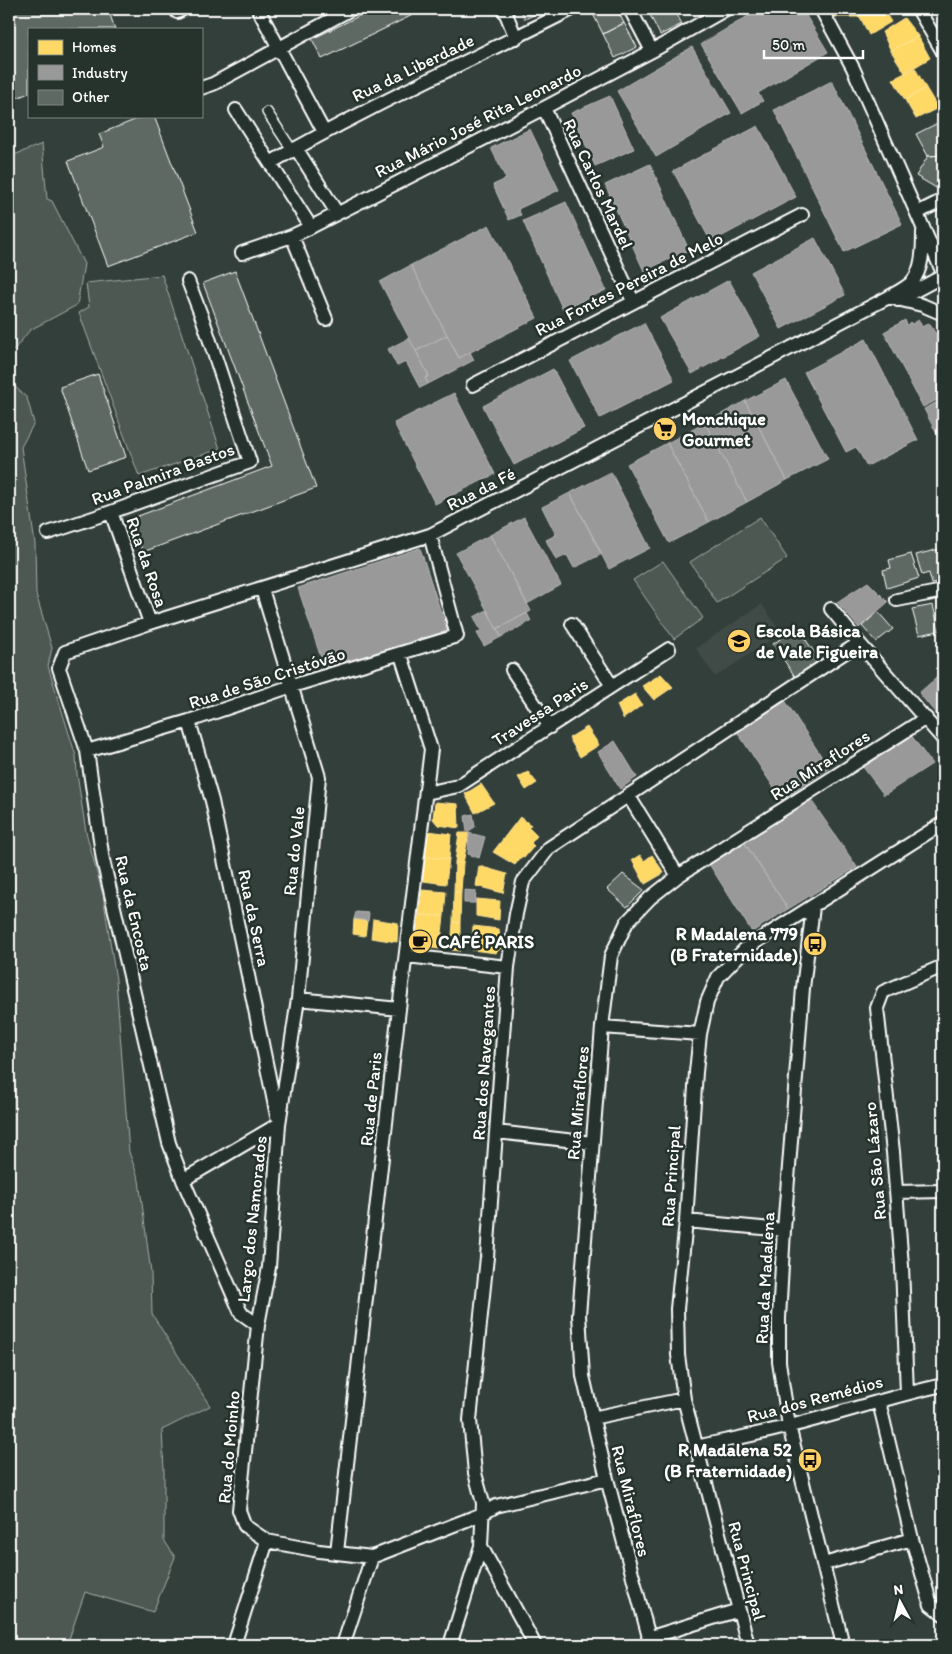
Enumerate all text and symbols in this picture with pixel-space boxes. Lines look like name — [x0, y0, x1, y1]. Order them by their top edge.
legend — [28, 28, 202, 118]
scale bar — [764, 28, 863, 60]
street label: Rua da Liberdade — [348, 29, 478, 107]
text: 50 m — [772, 36, 805, 54]
text: Homes — [72, 38, 117, 56]
street label: Rua Mário José Rita Leonardo — [371, 59, 585, 183]
text: Industry — [72, 64, 128, 82]
text: Other — [72, 88, 109, 106]
street label: Rua Carlos Mardel — [558, 115, 638, 253]
street label: Rua Fontes Pereira de Melo — [531, 227, 727, 341]
place label: Monchique Gourmet — [682, 408, 766, 451]
supermarket icon: Monchique Gourmet — [652, 416, 678, 442]
street label: Rua Palmira Bastos — [88, 438, 238, 510]
street label: Rua da Fé — [443, 462, 519, 516]
street label: Rua da Rosa — [121, 514, 173, 610]
place label: Escola Básica de Vale Figueira — [756, 620, 878, 663]
school or university icon: Escola Básica de Vale Figueira — [726, 628, 752, 654]
street label: Rua de São Cristóvão — [186, 642, 348, 714]
street label: Travessa Paris — [488, 673, 592, 751]
street label: Rua Miraflores — [766, 725, 874, 805]
street label: Rua do Vale — [278, 805, 310, 897]
street label: Rua da Encosta — [110, 853, 158, 973]
street label: Rua da Serra — [233, 868, 275, 969]
place label: R Madalena 779 (B Fraternidade) — [670, 923, 798, 966]
cafe icon: CAFÉ PARIS — [407, 929, 433, 955]
place label: CAFÉ PARIS — [438, 931, 534, 953]
bus stop icon: R Madalena 779 (B Fraternidade) — [802, 931, 828, 957]
street label: Rua dos Navegantes — [468, 985, 500, 1141]
street label: Rua Miraflores — [562, 1045, 594, 1161]
street label: Rua de Paris — [355, 1051, 387, 1147]
street label: Rua São Lázaro — [859, 1101, 891, 1221]
street label: Rua Principal — [656, 1124, 686, 1228]
street label: Largo dos Namorados — [232, 1134, 272, 1304]
street label: Rua da Madalena — [751, 1211, 779, 1345]
street label: Rua dos Remédios — [745, 1370, 885, 1428]
street label: Rua do Moinho — [213, 1390, 245, 1504]
place label: R Madalena 52 (B Fraternidade) — [664, 1439, 793, 1482]
street label: Rua Miraflores — [607, 1443, 655, 1559]
bus stop icon: R Madalena 52 (B Fraternidade) — [797, 1447, 823, 1473]
street label: Rua Principal — [723, 1519, 771, 1623]
north arrow — [874, 1576, 924, 1626]
text: N — [893, 1581, 904, 1599]

